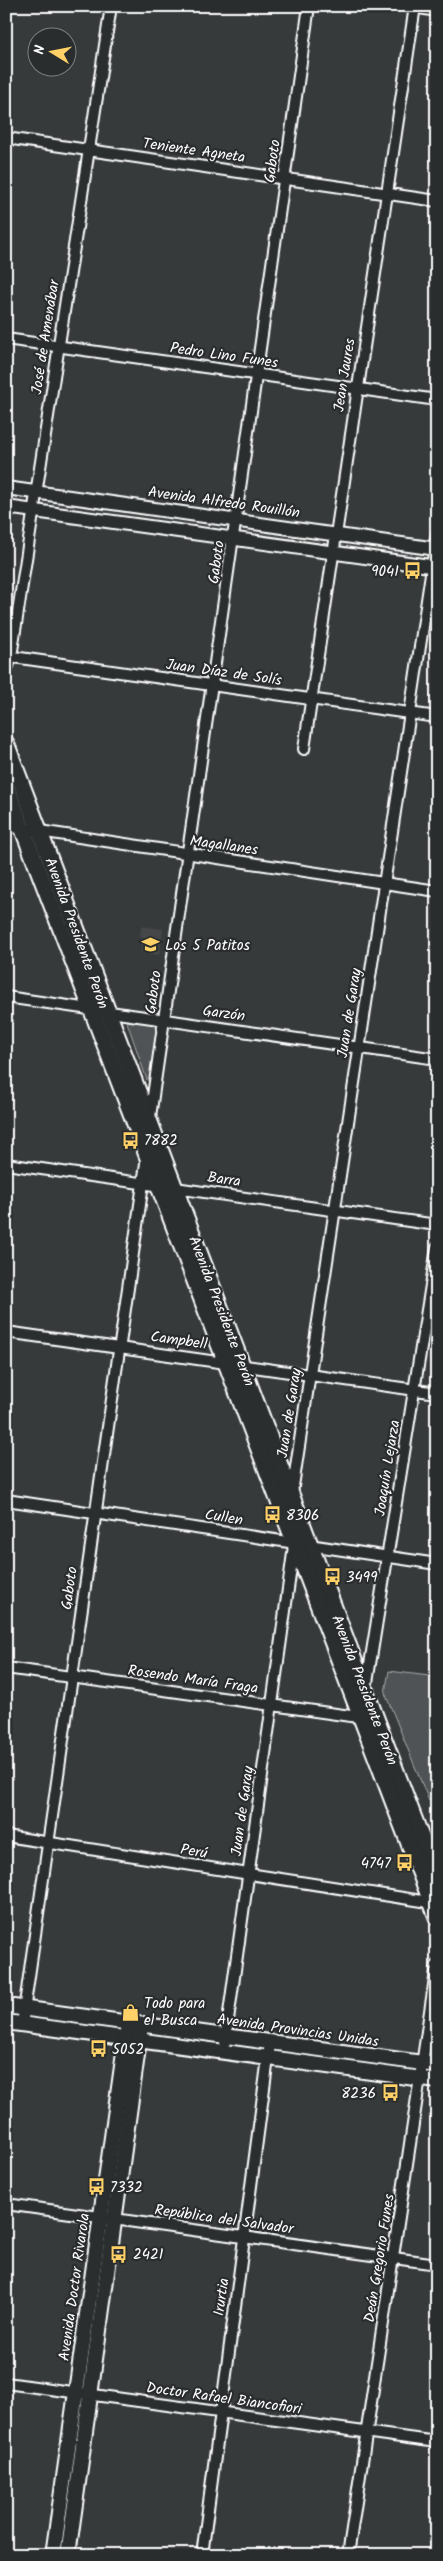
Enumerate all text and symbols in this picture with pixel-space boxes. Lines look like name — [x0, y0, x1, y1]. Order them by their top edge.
north arrow — [28, 28, 78, 78]
text: N — [29, 43, 52, 56]
street label: Teniente Agneta — [141, 132, 247, 170]
street label: Gaboto — [258, 138, 288, 184]
street label: José de Amenábar — [25, 277, 67, 396]
street label: Jean Jaures — [327, 336, 363, 414]
street label: Pedro Lino Funes — [168, 337, 280, 376]
street label: Avenida Alfredo Rouillón — [146, 480, 301, 526]
street label: Gaboto — [202, 539, 232, 585]
place label: 9041 — [371, 560, 399, 584]
bus stop icon: 9041 — [403, 561, 423, 581]
street label: Juan Díaz de Solís — [164, 653, 284, 693]
street label: Magallanes — [188, 829, 260, 863]
street label: Avenida Presidente Perón — [37, 854, 115, 1012]
place label: Los 5 Patitos — [165, 934, 251, 958]
school or university icon: Los 5 Patitos — [141, 935, 161, 955]
street label: Juan de Garay — [331, 966, 369, 1060]
street label: Gaboto — [139, 969, 169, 1015]
street label: Garzón — [201, 999, 247, 1029]
place label: 7882 — [144, 1129, 178, 1153]
bus stop icon: 7882 — [120, 1130, 140, 1150]
street label: Barra — [206, 1166, 242, 1194]
street label: Avenida Presidente Perón — [181, 1233, 261, 1390]
street label: Campbell — [149, 1325, 209, 1357]
street label: Juan de Garay — [271, 1366, 309, 1460]
street label: Joaquín Lejarza — [369, 1418, 407, 1518]
street label: Cullen — [203, 1503, 245, 1533]
place label: 8306 — [286, 1504, 319, 1528]
bus stop icon: 8306 — [262, 1505, 282, 1525]
street label: Gaboto — [55, 1565, 85, 1611]
place label: 3499 — [346, 1566, 378, 1590]
bus stop icon: 3499 — [322, 1567, 342, 1587]
street label: Avenida Presidente Perón — [324, 1612, 404, 1769]
street label: Rosendo María Fraga — [126, 1659, 260, 1701]
street label: Juan de Garay — [225, 1764, 261, 1858]
street label: Perú — [179, 1838, 210, 1866]
place label: 4747 — [361, 1852, 392, 1876]
bus stop icon: 4747 — [395, 1853, 415, 1873]
place label: Todo para el Busca — [144, 1992, 205, 2033]
shop icon: Todo para el Busca — [120, 2002, 140, 2022]
street label: Avenida Provincias Unidas — [215, 2008, 381, 2054]
place label: 5052 — [112, 2038, 144, 2062]
bus stop icon: 5052 — [88, 2039, 108, 2059]
place label: 8236 — [341, 2082, 376, 2106]
bus stop icon: 8236 — [380, 2083, 400, 2103]
place label: 7332 — [110, 2176, 143, 2200]
bus stop icon: 7332 — [86, 2177, 106, 2197]
street label: Deán Gregorio Funes — [358, 2192, 402, 2324]
street label: República del Salvador — [153, 2198, 296, 2242]
street label: Avenida Doctor Rivarola — [53, 2212, 97, 2363]
place label: 2421 — [133, 2243, 164, 2267]
bus stop icon: 2421 — [109, 2244, 129, 2264]
street label: Irurtia — [207, 2277, 237, 2318]
street label: Doctor Rafael Biancofiori — [145, 2376, 304, 2422]

